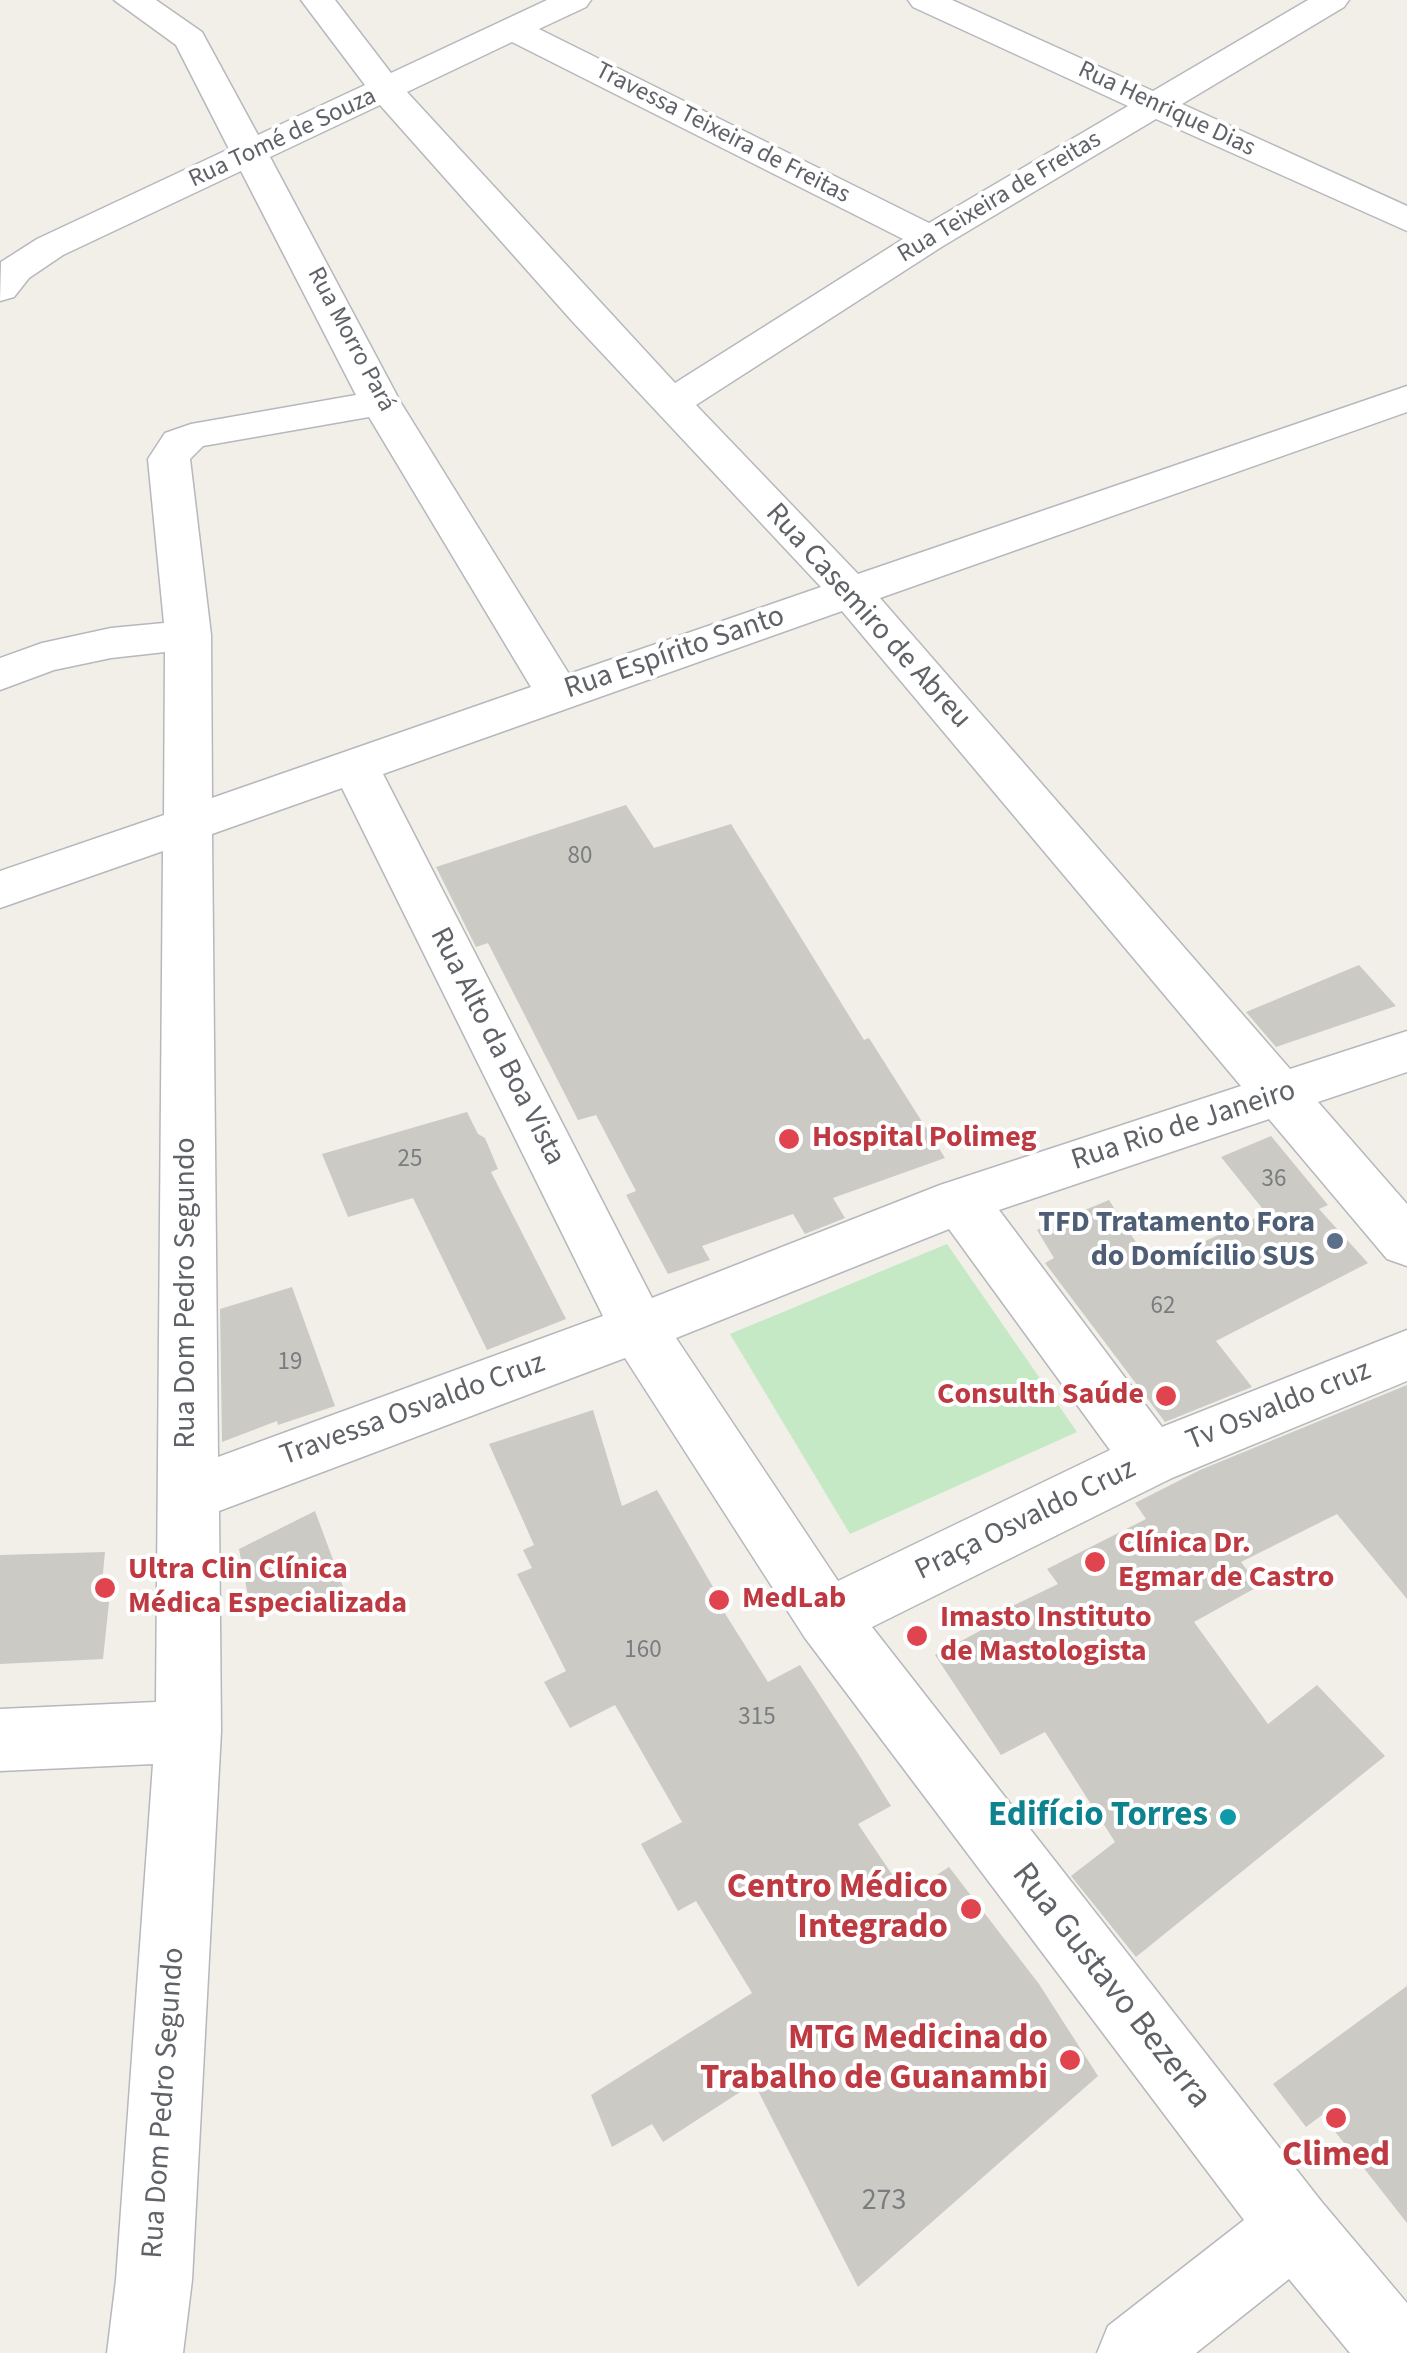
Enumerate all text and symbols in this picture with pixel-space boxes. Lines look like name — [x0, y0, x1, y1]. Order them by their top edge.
street label: Rua Henrique Dias — [1073, 56, 1259, 164]
street label: Travessa Teixeira de Freitas — [590, 57, 854, 211]
street label: Rua Tomé de Souza — [185, 82, 381, 196]
street label: Rua Teixeira de Freitas — [893, 125, 1107, 271]
street label: Rua Morro Pará — [299, 263, 401, 417]
street label: Rua Casemiro de Abreu — [756, 497, 978, 737]
street label: Rua Espírito Santo — [560, 600, 790, 708]
house number: 80 — [568, 843, 592, 873]
street label: Rua Alto da Boa Vista — [420, 922, 572, 1172]
street label: Rua Rio de Janeiro — [1068, 1074, 1300, 1180]
place label: Hospital Polimeg — [812, 1121, 1036, 1157]
marker: Hospital Polimeg — [776, 1126, 802, 1152]
street label: Rua Dom Pedro Segundo — [169, 1137, 205, 1449]
house number: 25 — [398, 1146, 422, 1176]
house number: 36 — [1262, 1166, 1286, 1196]
place label: TFD Tratamento Fora do Domícilio SUS — [1038, 1206, 1315, 1276]
marker: TFD Tratamento Fora do Domícilio SUS — [1324, 1230, 1346, 1252]
house number: 62 — [1151, 1293, 1175, 1323]
street label: Travessa Osvaldo Cruz — [276, 1346, 550, 1476]
house number: 19 — [278, 1349, 302, 1379]
street label: Tv Osvaldo cruz — [1181, 1354, 1377, 1460]
place label: Consulth Saúde — [937, 1378, 1144, 1414]
marker: Consulth Saúde — [1153, 1383, 1179, 1409]
street label: Praça Osvaldo Cruz — [910, 1452, 1142, 1590]
place label: Clínica Dr. Egmar de Castro — [1118, 1527, 1334, 1598]
marker: Clínica Dr. Egmar de Castro — [1082, 1549, 1108, 1575]
place label: Ultra Clin Clínica Médica Especializada — [128, 1553, 407, 1624]
marker: Ultra Clin Clínica Médica Especializada — [92, 1575, 118, 1601]
place label: MedLab — [742, 1582, 846, 1618]
marker: MedLab — [706, 1587, 732, 1613]
place label: Imasto Instituto de Mastologista — [940, 1601, 1152, 1672]
marker: Imasto Instituto de Mastologista — [904, 1623, 930, 1649]
house number: 160 — [624, 1637, 662, 1667]
house number: 315 — [738, 1704, 776, 1734]
place label: Edifício Torres — [988, 1796, 1208, 1838]
marker: Edifício Torres — [1217, 1806, 1239, 1828]
street label: Rua Gustavo Bezerra — [1001, 1856, 1219, 2118]
place label: Centro Médico Integrado — [727, 1868, 948, 1950]
marker: Centro Médico Integrado — [958, 1896, 984, 1922]
street label: Rua Dom Pedro Segundo — [136, 1946, 194, 2260]
place label: MTG Medicina do Trabalho de Guanambi — [700, 2019, 1048, 2101]
marker: MTG Medicina do Trabalho de Guanambi — [1057, 2047, 1083, 2073]
marker: Climed — [1323, 2105, 1349, 2131]
place label: Climed — [1282, 2136, 1390, 2178]
house number: 273 — [862, 2184, 906, 2220]

